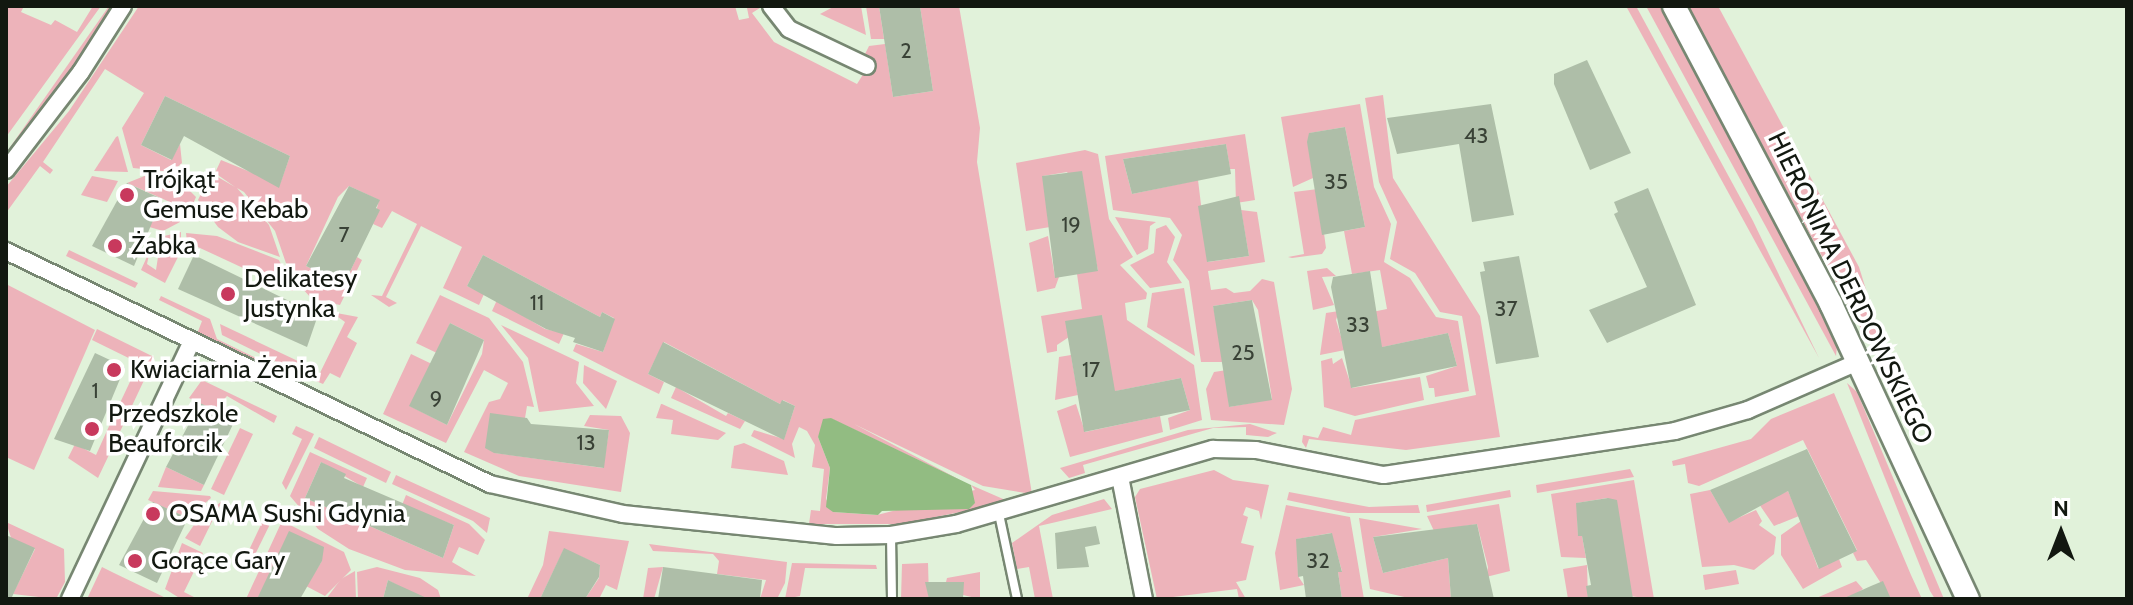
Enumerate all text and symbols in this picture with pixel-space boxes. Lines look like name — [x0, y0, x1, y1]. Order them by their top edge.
house number: 2 — [900, 38, 912, 64]
house number: 43 — [1464, 123, 1488, 149]
street label: HIERONIMA DERDOWSKIEGO — [1761, 127, 1939, 449]
place label: Trójkąt Gemuse Kebab — [143, 164, 308, 226]
house number: 35 — [1324, 169, 1348, 195]
marker: Trójkąt Gemuse Kebab — [118, 186, 136, 204]
house number: 19 — [1061, 212, 1081, 238]
house number: 7 — [338, 222, 350, 248]
place label: Żabka — [131, 230, 196, 262]
marker: Żabka — [106, 237, 124, 255]
place label: Delikatesy Justynka — [244, 263, 357, 324]
marker: Delikatesy Justynka — [219, 285, 237, 303]
house number: 11 — [530, 290, 544, 316]
house number: 37 — [1495, 296, 1517, 322]
house number: 33 — [1346, 312, 1370, 338]
house number: 25 — [1231, 340, 1255, 366]
place label: Kwiaciarnia Żenia — [130, 354, 317, 386]
house number: 17 — [1082, 357, 1100, 383]
marker: Kwiaciarnia Żenia — [105, 361, 123, 379]
house number: 1 — [91, 378, 99, 404]
house number: 9 — [430, 386, 442, 412]
place label: Przedszkole Beauforcik — [108, 398, 238, 460]
marker: Przedszkole Beauforcik — [83, 420, 101, 438]
house number: 13 — [576, 430, 596, 456]
north arrow — [2021, 493, 2101, 573]
text: N — [2053, 495, 2069, 522]
place label: OSAMA Sushi Gdynia — [169, 498, 405, 530]
marker: OSAMA Sushi Gdynia — [144, 505, 162, 523]
place label: Gorące Gary — [151, 545, 285, 577]
house number: 32 — [1306, 548, 1330, 574]
marker: Gorące Gary — [126, 552, 144, 570]

